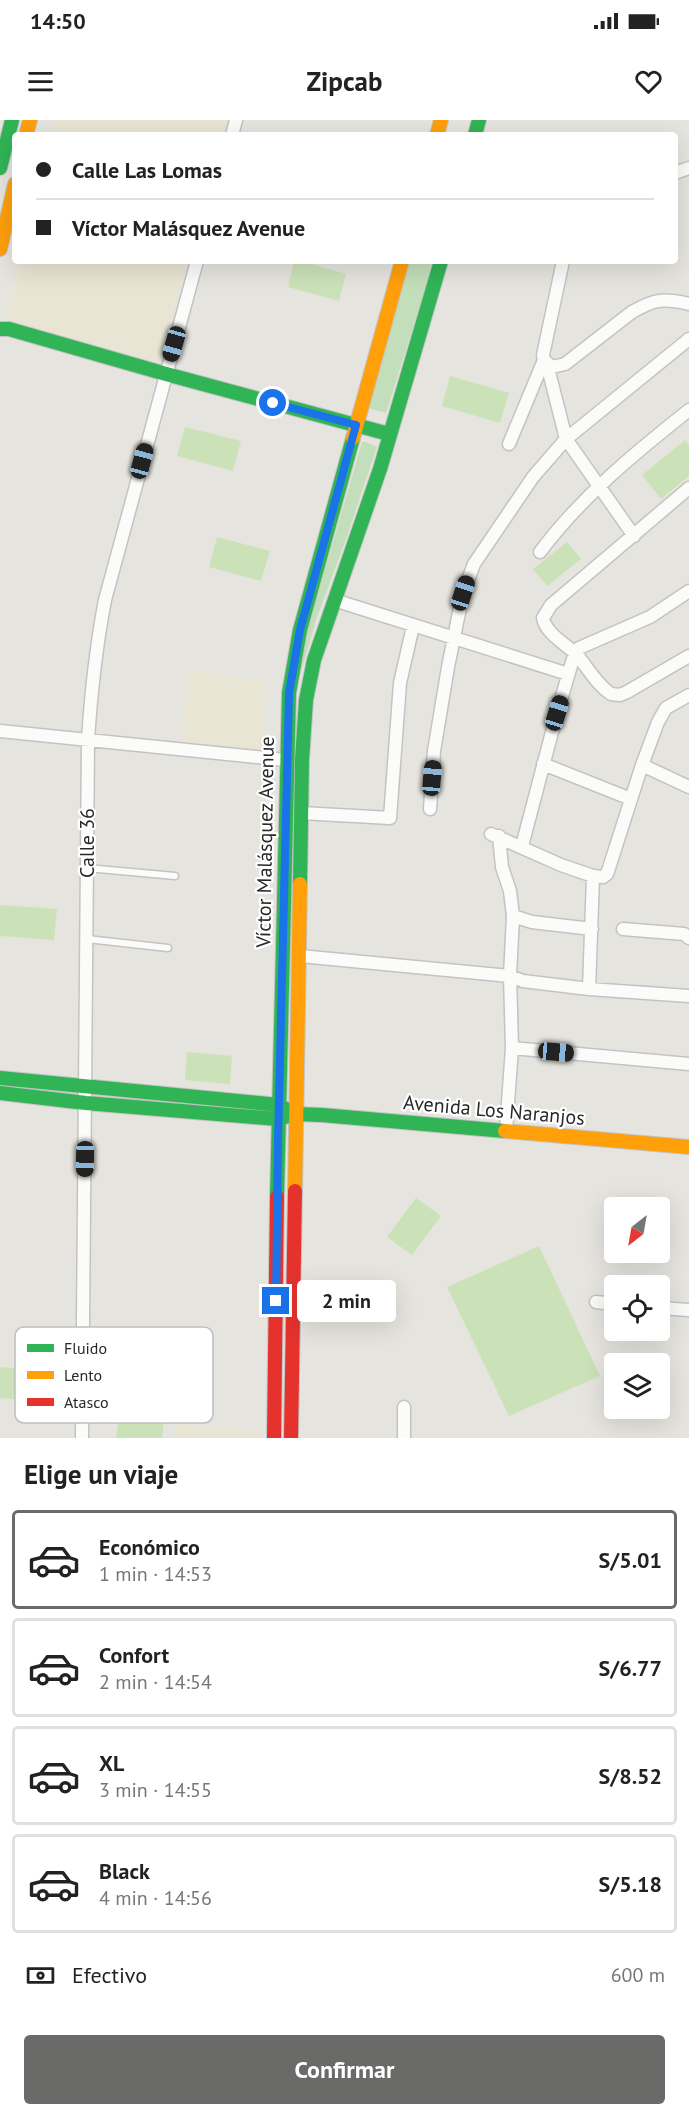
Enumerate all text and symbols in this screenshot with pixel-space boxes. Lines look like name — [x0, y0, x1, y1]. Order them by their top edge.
text: 14:50 — [30, 7, 86, 35]
text: Zipcab — [307, 64, 382, 98]
icon: menu — [24, 65, 57, 98]
icon: heart — [632, 65, 665, 98]
text: Calle Las Lomas — [72, 156, 222, 184]
text: Víctor Malásquez Avenue — [72, 214, 305, 242]
car — [160, 324, 188, 364]
route start — [259, 389, 286, 416]
car — [129, 441, 155, 481]
car — [449, 573, 477, 613]
car — [543, 693, 571, 733]
street label: Víctor Malásquez Avenue — [250, 736, 280, 949]
car — [421, 759, 443, 797]
street label: Calle 36 — [74, 808, 100, 878]
car — [537, 1041, 575, 1063]
street label: Avenida Los Naranjos — [402, 1089, 586, 1131]
car — [76, 1141, 94, 1177]
north arrow — [604, 1197, 670, 1263]
map controls — [604, 1197, 670, 1419]
button: locate — [604, 1275, 670, 1341]
callout: 2 min — [297, 1280, 396, 1322]
route end — [262, 1287, 289, 1314]
text: 2 min — [322, 1288, 371, 1314]
legend — [15, 1327, 213, 1423]
text: Fluido — [64, 1338, 107, 1358]
button: layers — [604, 1353, 670, 1419]
text: Lento — [64, 1365, 102, 1385]
text: Atasco — [64, 1392, 109, 1412]
text: Elige un viaje — [24, 1457, 178, 1491]
icon: car — [27, 1533, 81, 1587]
text: Económico — [99, 1533, 200, 1561]
text: S/5.01 — [599, 1546, 662, 1574]
text: 1 min · 14:53 — [99, 1561, 212, 1587]
icon: car — [27, 1641, 81, 1695]
text: Confort — [99, 1641, 169, 1669]
text: S/6.77 — [599, 1654, 662, 1682]
text: 2 min · 14:54 — [99, 1669, 212, 1695]
icon: car — [27, 1749, 81, 1803]
text: XL — [99, 1749, 124, 1777]
text: S/8.52 — [599, 1762, 662, 1790]
text: 3 min · 14:55 — [99, 1777, 212, 1803]
icon: car — [27, 1857, 81, 1911]
text: Black — [99, 1857, 150, 1885]
text: S/5.18 — [599, 1870, 662, 1898]
text: 4 min · 14:56 — [99, 1885, 212, 1911]
icon: cash — [24, 1959, 57, 1992]
text: Efectivo — [72, 1961, 147, 1989]
text: 600 m — [611, 1962, 665, 1988]
button: Confirmar — [24, 2035, 665, 2104]

